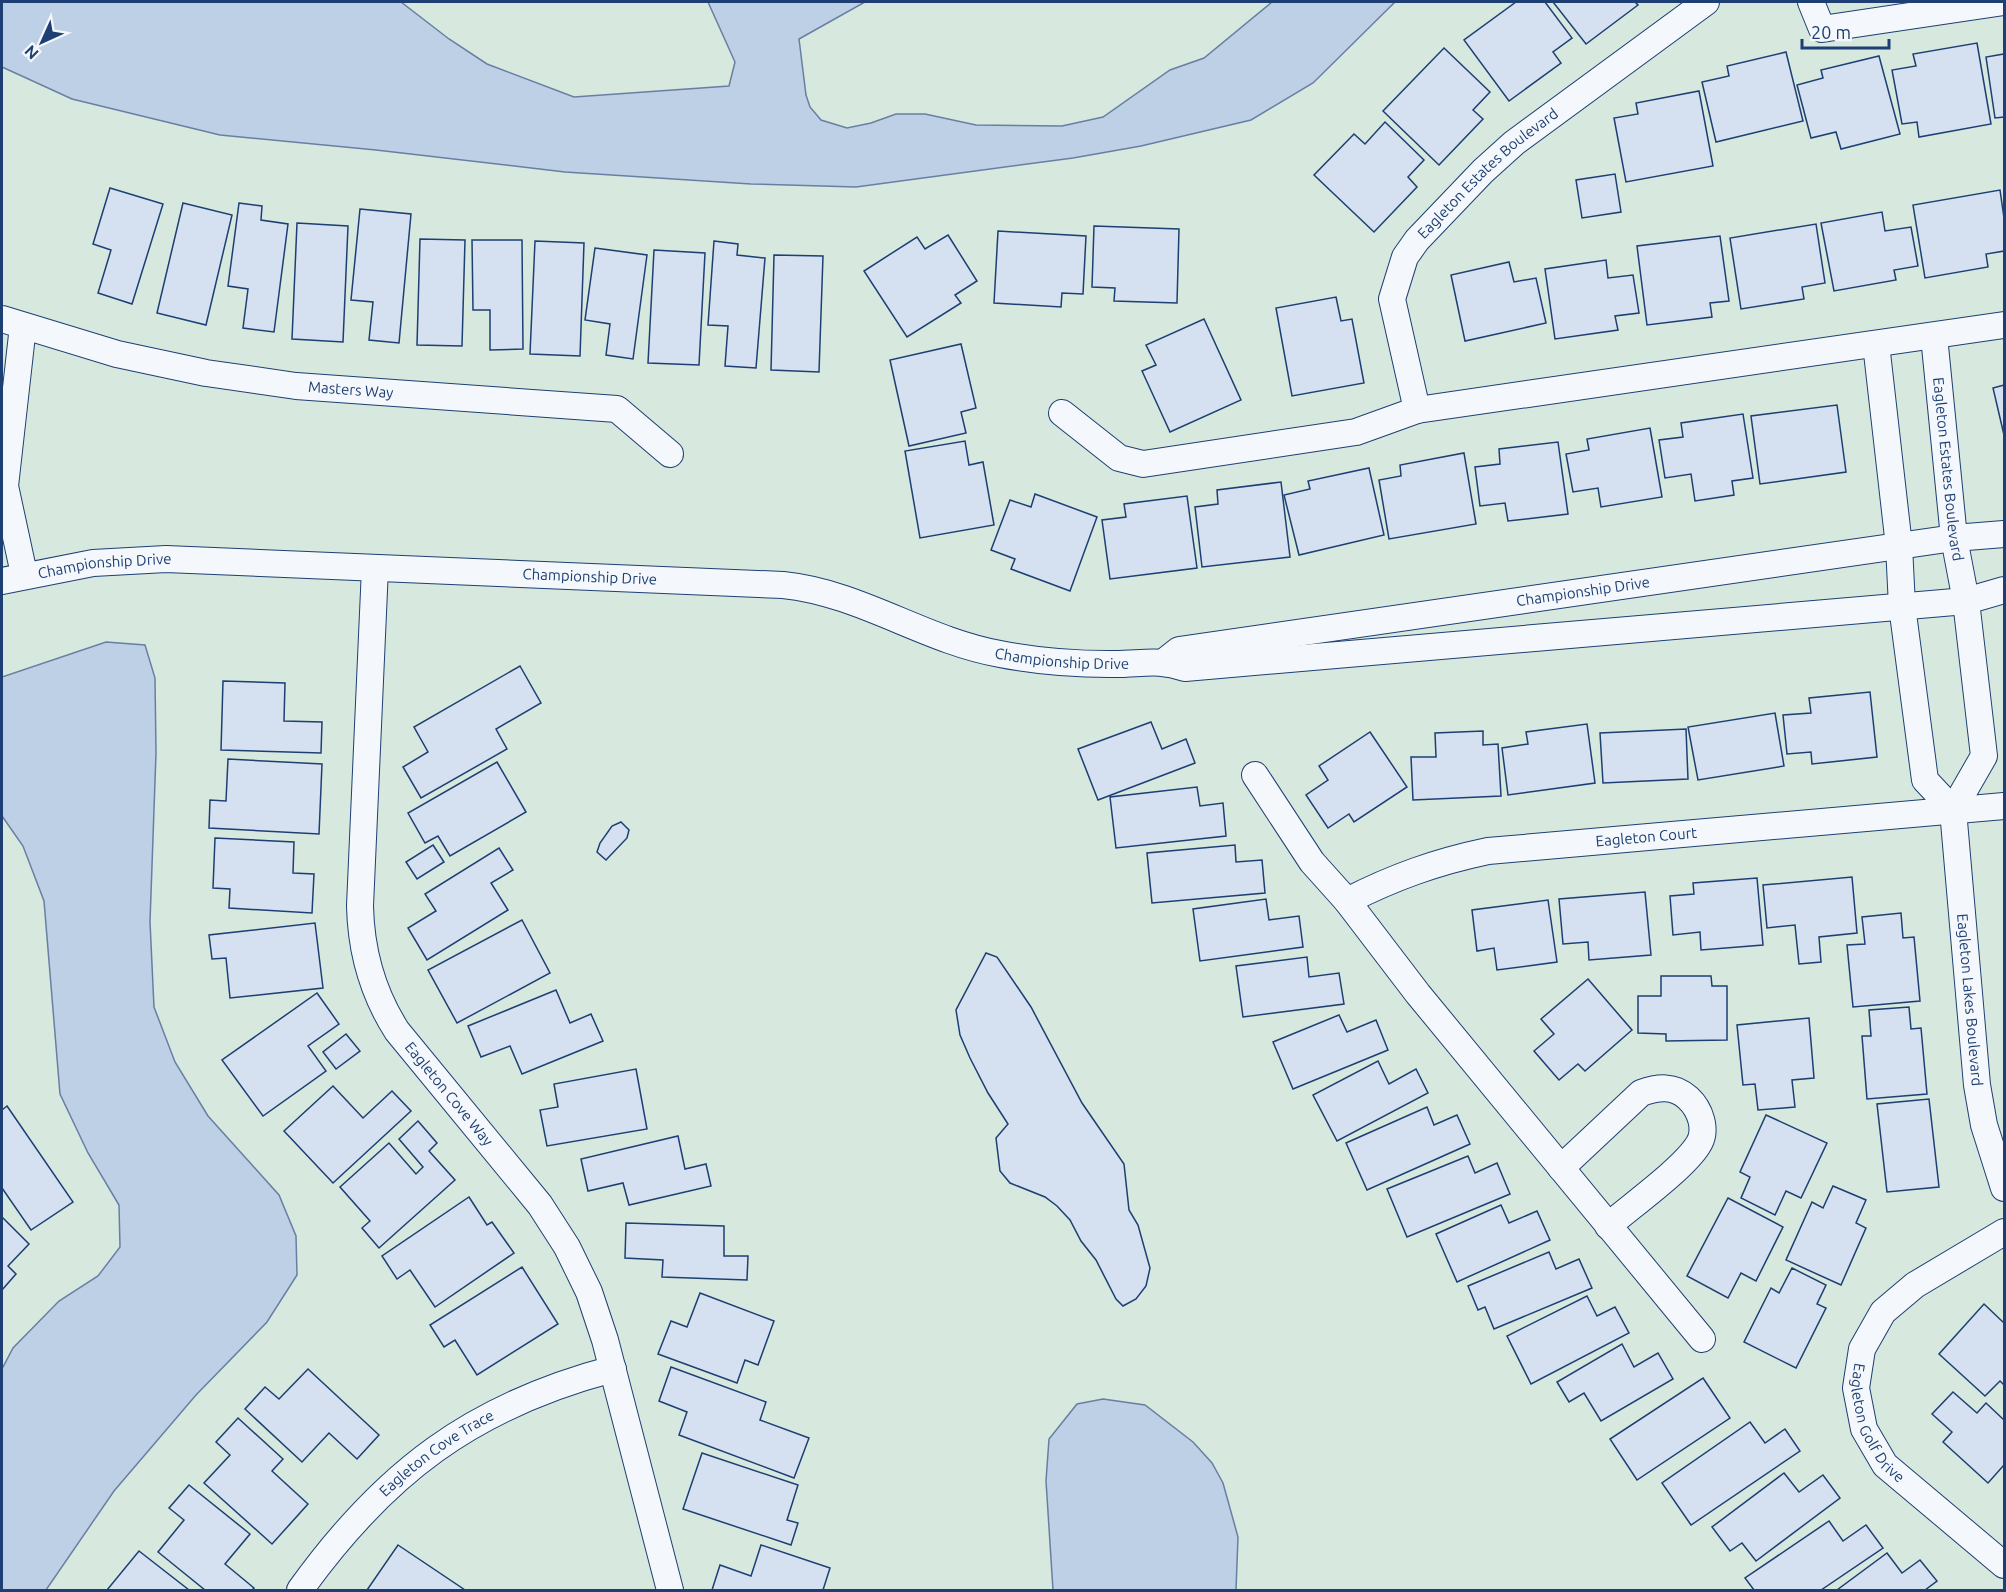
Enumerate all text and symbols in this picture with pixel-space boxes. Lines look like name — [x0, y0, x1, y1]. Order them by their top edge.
north arrow — [12, 12, 72, 72]
scale bar — [1802, 12, 1889, 50]
text: 20 m — [1811, 22, 1851, 42]
text: N — [21, 42, 42, 63]
street label: Eagleton Estates Boulevard — [1414, 105, 1561, 242]
street label: Eagleton Estates Boulevard — [1930, 376, 1967, 563]
street label: Masters Way — [307, 378, 394, 401]
street label: Championship Drive — [36, 550, 172, 582]
street label: Championship Drive — [522, 565, 657, 588]
street label: Championship Drive — [1515, 573, 1651, 609]
street label: Championship Drive — [993, 644, 1129, 672]
street label: Eagleton Court — [1595, 824, 1698, 850]
street label: Eagleton Lakes Boulevard — [1954, 913, 1986, 1087]
street label: Eagleton Cove Way — [402, 1038, 497, 1149]
street label: Eagleton Golf Drive — [1848, 1362, 1908, 1486]
street label: Eagleton Cove Trace — [376, 1406, 497, 1500]

